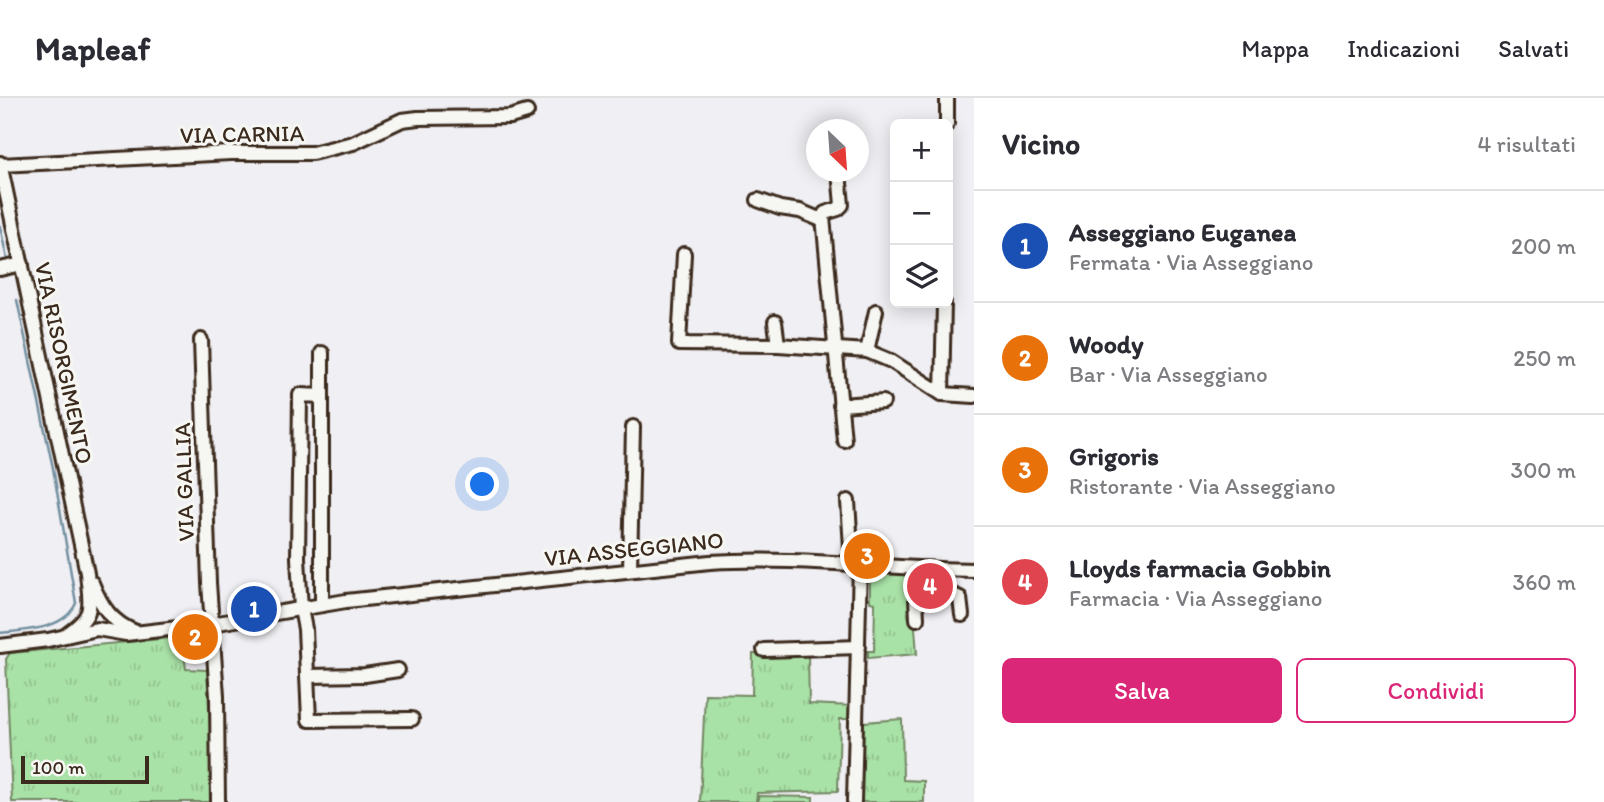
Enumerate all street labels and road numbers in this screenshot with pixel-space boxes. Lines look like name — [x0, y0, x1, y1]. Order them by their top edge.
street label: VIA CARNIA — [179, 119, 305, 149]
street label: VIA RISORGIMENTO — [29, 259, 99, 467]
street label: VIA GALLIA — [168, 422, 200, 542]
street label: VIA ASSEGGIANO — [543, 526, 725, 572]

